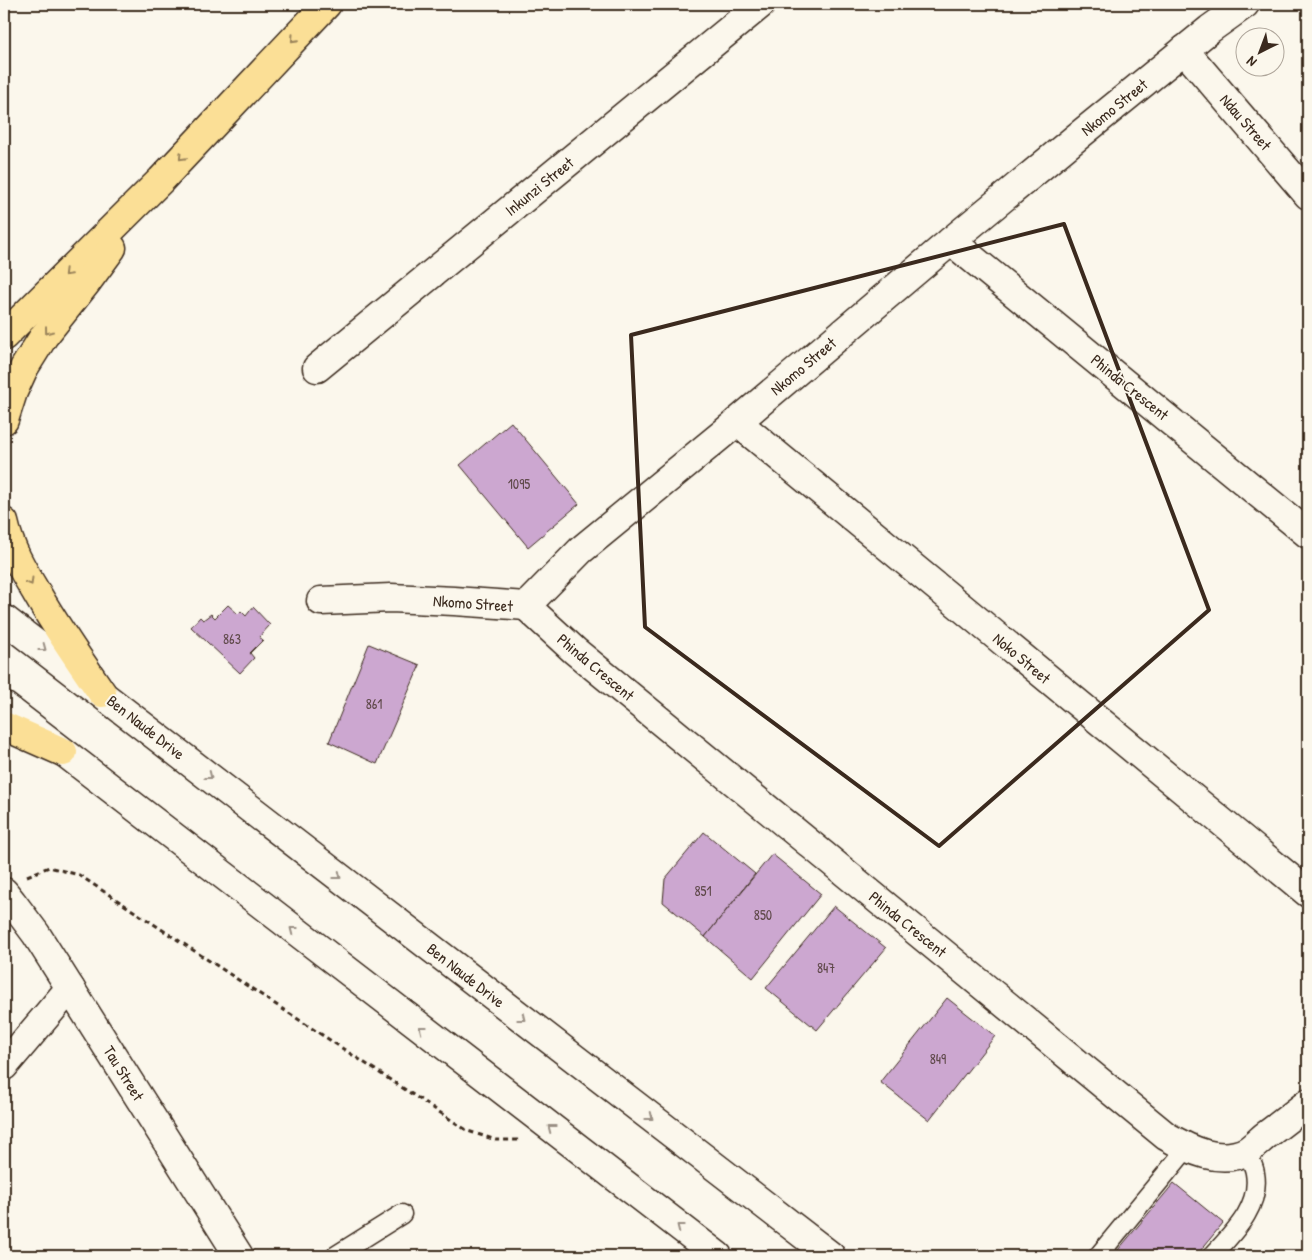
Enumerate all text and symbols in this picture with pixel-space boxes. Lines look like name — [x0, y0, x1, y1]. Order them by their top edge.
north arrow — [1234, 28, 1284, 78]
one-way arrow — [291, 34, 300, 43]
text: N — [1241, 52, 1260, 72]
street label: Nkomo Street — [1076, 73, 1152, 141]
street label: Ndau Street — [1215, 89, 1277, 155]
street label: Inkunzi Street — [500, 151, 578, 221]
one-way arrow — [179, 152, 188, 161]
one-way arrow — [64, 267, 73, 276]
one-way arrow — [46, 325, 54, 334]
street label: Nkomo Street — [765, 332, 841, 400]
street label: Phinda Crescent — [1086, 349, 1174, 425]
house number: 1095 — [508, 474, 530, 493]
one-way arrow — [23, 577, 33, 586]
street label: Nkomo Street — [432, 589, 514, 617]
street label: Noko Street — [989, 627, 1056, 689]
street label: Phinda Crescent — [553, 628, 640, 706]
house number: 863 — [223, 629, 241, 648]
one-way arrow — [37, 643, 46, 651]
street label: Ben Naude Drive — [103, 690, 190, 765]
house number: 861 — [366, 694, 382, 713]
one-way arrow — [203, 771, 212, 779]
one-way arrow — [332, 870, 341, 878]
house number: 851 — [694, 881, 712, 900]
street label: Phinda Crescent — [864, 886, 952, 962]
house number: 850 — [754, 905, 772, 924]
one-way arrow — [290, 927, 299, 935]
street label: Ben Naude Drive — [423, 938, 510, 1013]
house number: 847 — [817, 958, 835, 977]
one-way arrow — [516, 1012, 526, 1021]
one-way arrow — [419, 1026, 428, 1034]
street label: Tau Street — [98, 1041, 150, 1105]
house number: 849 — [930, 1049, 946, 1068]
one-way arrow — [644, 1112, 653, 1120]
one-way arrow — [548, 1125, 557, 1133]
one-way arrow — [676, 1223, 685, 1232]

